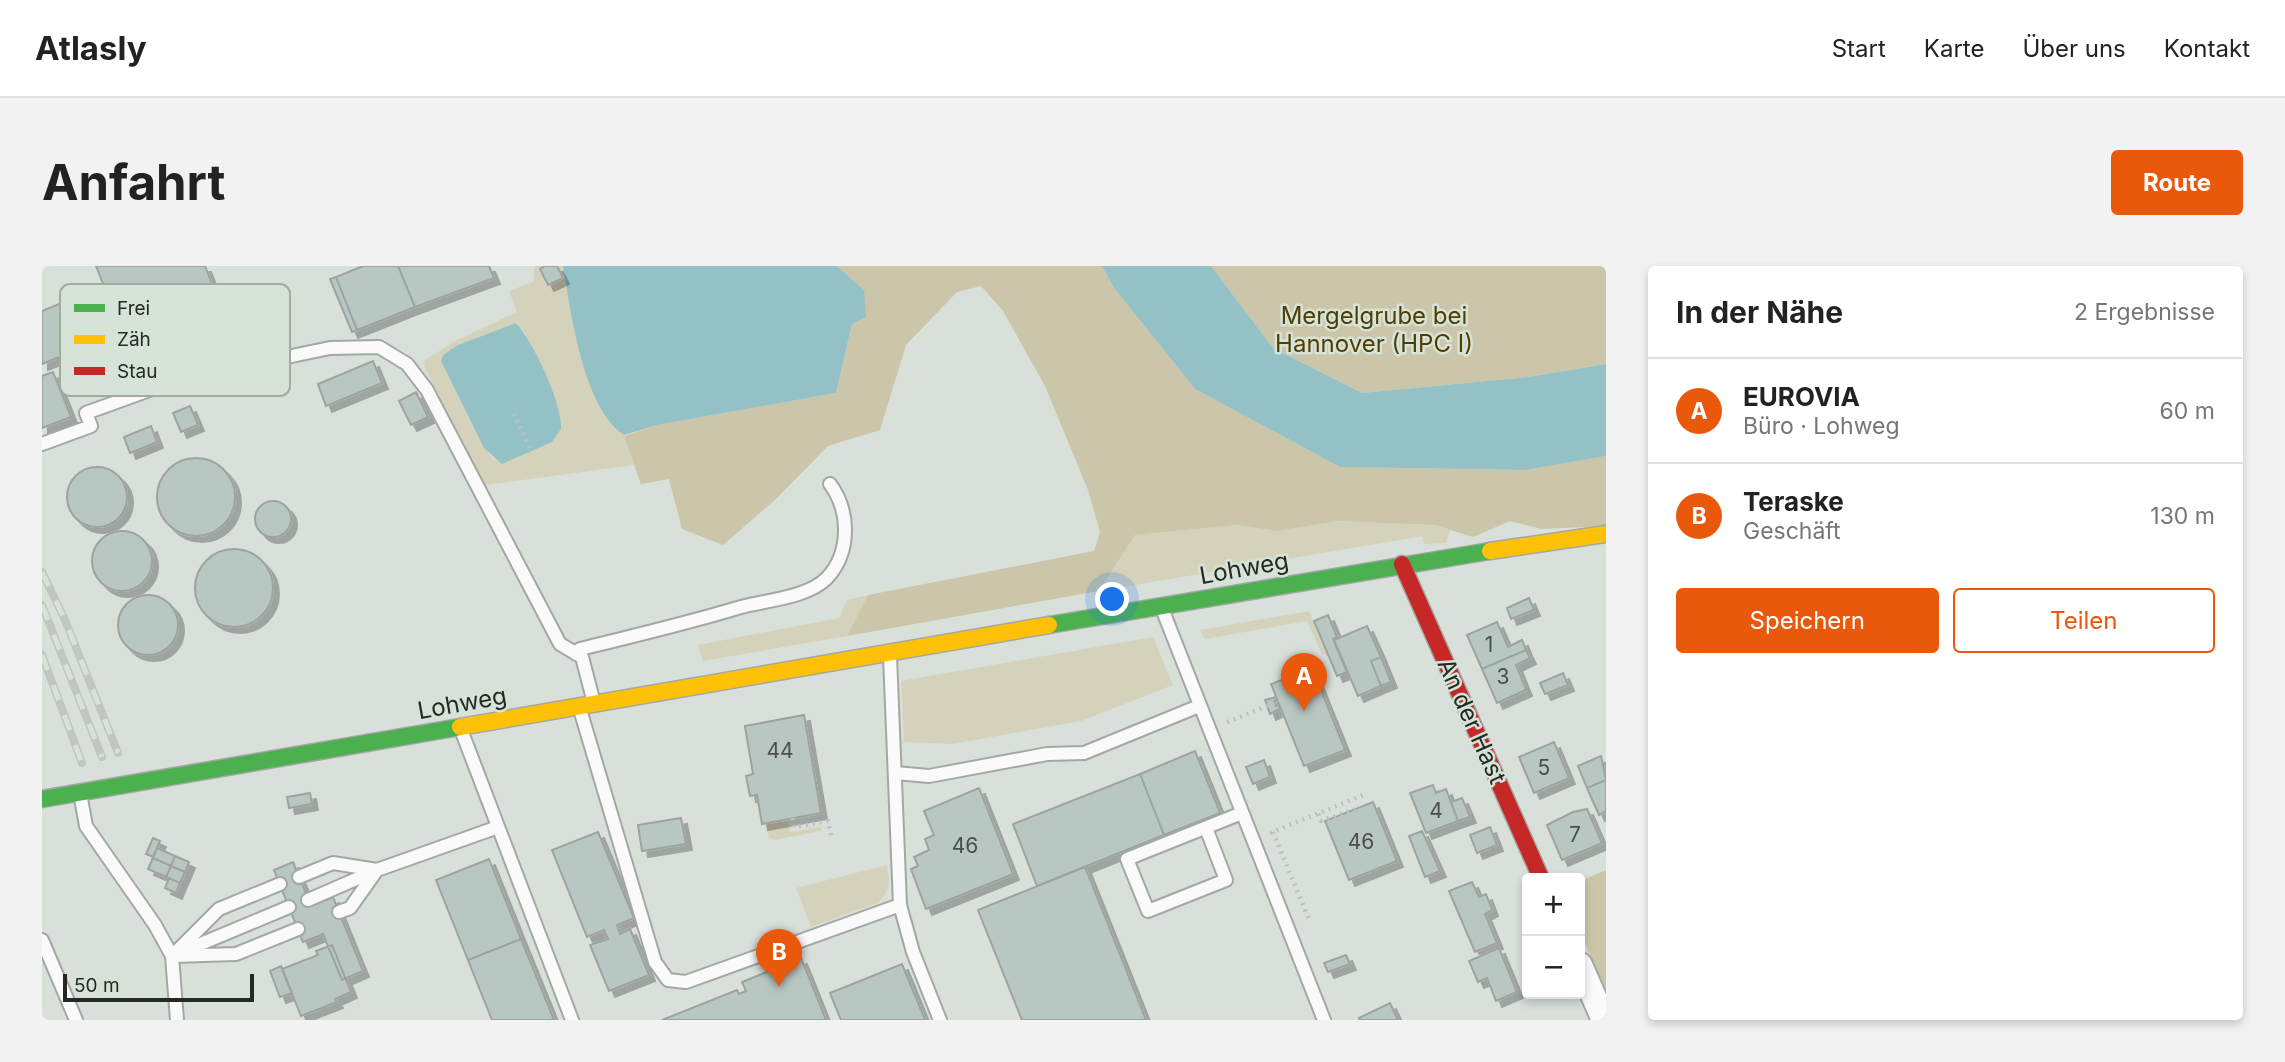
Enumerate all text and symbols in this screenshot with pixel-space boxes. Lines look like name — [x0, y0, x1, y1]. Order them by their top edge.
text: Atlasly — [35, 28, 147, 68]
text: Start — [1832, 34, 1886, 63]
text: Karte — [1924, 34, 1984, 63]
text: Über uns — [2022, 34, 2126, 63]
text: Kontakt — [2164, 34, 2250, 63]
button: Route — [2111, 150, 2243, 215]
text: Anfahrt — [42, 153, 225, 212]
legend — [60, 284, 290, 396]
text: In der Nähe — [1676, 294, 1843, 330]
text: Frei — [117, 297, 150, 320]
text: 2 Ergebnisse — [2074, 298, 2215, 326]
park label: Mergelgrube bei Hannover (HPC I) — [1275, 301, 1473, 358]
text: Zäh — [117, 328, 151, 351]
text: Stau — [117, 360, 157, 383]
text: EUROVIA — [1743, 381, 1860, 412]
text: A — [1690, 397, 1708, 425]
text: 60 m — [2160, 397, 2215, 425]
text: Büro · Lohweg — [1743, 412, 1900, 440]
text: Teraske — [1743, 486, 1844, 517]
text: B — [1691, 502, 1707, 530]
text: 130 m — [2150, 502, 2215, 530]
text: Geschäft — [1743, 517, 1841, 545]
street label: Lohweg — [1197, 546, 1291, 590]
your location — [1095, 582, 1129, 616]
button: Speichern — [1676, 588, 1939, 653]
button: Teilen — [1953, 588, 2215, 653]
house number: 1 — [1485, 632, 1493, 657]
pin: A — [1281, 653, 1327, 711]
street label: An der Hast — [1432, 654, 1513, 788]
house number: 3 — [1497, 664, 1509, 689]
street label: Lohweg — [415, 681, 509, 725]
house number: 44 — [766, 738, 794, 763]
house number: 5 — [1538, 755, 1550, 780]
house number: 4 — [1429, 798, 1443, 823]
house number: 7 — [1569, 822, 1581, 847]
house number: 46 — [1348, 829, 1374, 854]
house number: 46 — [952, 833, 978, 858]
map controls — [1522, 873, 1585, 999]
button: + — [1522, 873, 1585, 936]
pin: B — [756, 929, 802, 987]
button: − — [1522, 936, 1585, 999]
scale bar — [63, 971, 254, 1003]
text: 50 m — [74, 974, 120, 997]

